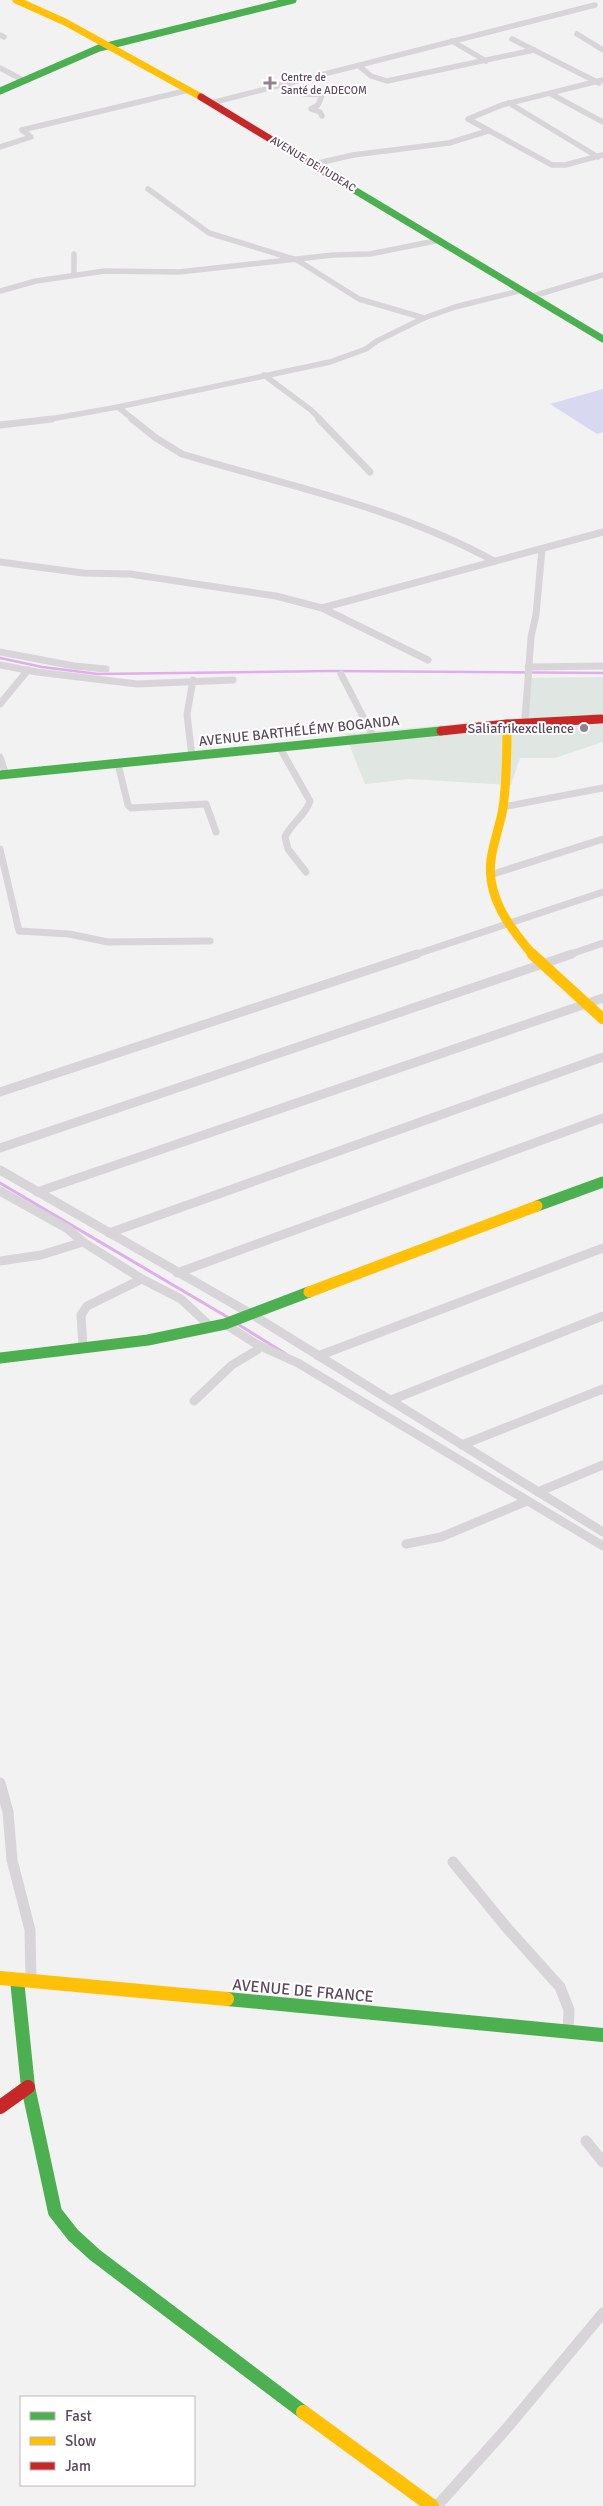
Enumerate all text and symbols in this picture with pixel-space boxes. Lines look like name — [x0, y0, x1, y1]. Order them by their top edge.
place label: Centre de Santé de ADECOM — [281, 71, 367, 97]
marker: Centre de Santé de ADECOM — [263, 76, 277, 90]
street label: AVENUE DE I'UDEAC — [268, 133, 358, 195]
street label: AVENUE BARTHÉLÉMY BOGANDA — [198, 712, 401, 750]
place label: Saliafrikexcllence — [467, 720, 574, 737]
marker: Saliafrikexcllence — [578, 722, 590, 734]
street label: AVENUE DE FRANCE — [232, 1975, 374, 2007]
legend — [20, 2396, 195, 2486]
text: Fast — [65, 2407, 92, 2425]
text: Slow — [65, 2432, 96, 2450]
text: Jam — [65, 2457, 91, 2475]

